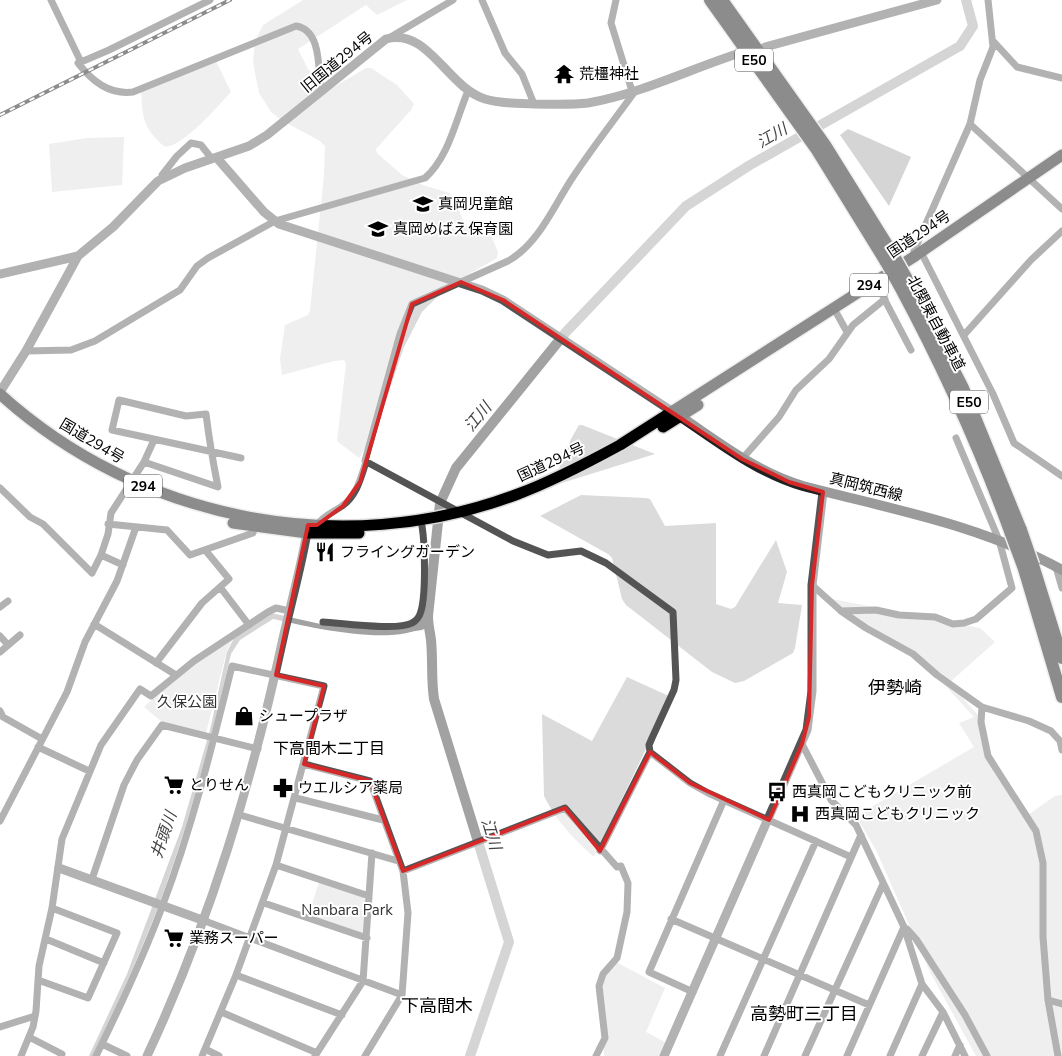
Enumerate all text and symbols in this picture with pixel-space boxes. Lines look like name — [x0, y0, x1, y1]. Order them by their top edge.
street label: 旧国道294号 — [297, 27, 377, 97]
road number: E50 — [735, 48, 773, 72]
temple icon: 荒橿神社 — [553, 63, 575, 85]
place label: 荒橿神社 — [579, 64, 639, 84]
water label: 江川 — [753, 117, 793, 154]
school or university icon: 真岡児童館 — [412, 193, 434, 215]
place label: 真岡児童館 — [438, 194, 513, 214]
street label: 国道294号 — [884, 206, 954, 262]
school or university icon: 真岡めばえ保育園 — [367, 218, 389, 240]
place label: 真岡めばえ保育園 — [393, 219, 513, 239]
street label: 北関東自動車道 — [903, 272, 969, 374]
road number: 294 — [850, 274, 888, 296]
road number: E50 — [950, 391, 988, 414]
water label: 江川 — [459, 396, 498, 436]
street label: 国道294号 — [56, 414, 128, 468]
street label: 国道294号 — [514, 438, 588, 486]
street label: 真岡筑西線 — [827, 468, 905, 506]
road number: 294 — [124, 474, 162, 498]
restaurant icon: フライングガーデン — [314, 541, 336, 563]
place label: フライングガーデン — [340, 542, 475, 562]
district label: 伊勢崎 — [868, 676, 922, 700]
park label: 久保公園 — [157, 692, 217, 712]
shop icon: シュープラザ — [233, 705, 255, 727]
place label: シュープラザ — [259, 706, 348, 726]
district label: 下高間木二丁目 — [273, 738, 385, 760]
supermarket icon: とりせん — [163, 774, 185, 796]
place label: とりせん — [189, 775, 249, 795]
pharmacy icon: ウエルシア薬局 — [272, 777, 294, 799]
place label: ウエルシア薬局 — [298, 778, 403, 798]
bus stop icon: 西真岡こどもクリニック前 — [766, 781, 788, 803]
place label: 西真岡こどもクリニック前 — [792, 782, 972, 802]
hospital icon: 西真岡こどもクリニック — [789, 803, 811, 825]
place label: 西真岡こどもクリニック — [815, 804, 980, 824]
water label: 井頭川 — [146, 807, 183, 861]
water label: 江川 — [476, 815, 507, 854]
park label: Nanbara Park — [301, 900, 393, 920]
supermarket icon: 業務スーパー — [163, 927, 185, 949]
place label: 業務スーパー — [189, 928, 279, 948]
district label: 下高間木 — [401, 994, 473, 1018]
district label: 高勢町三丁目 — [750, 1002, 858, 1026]

